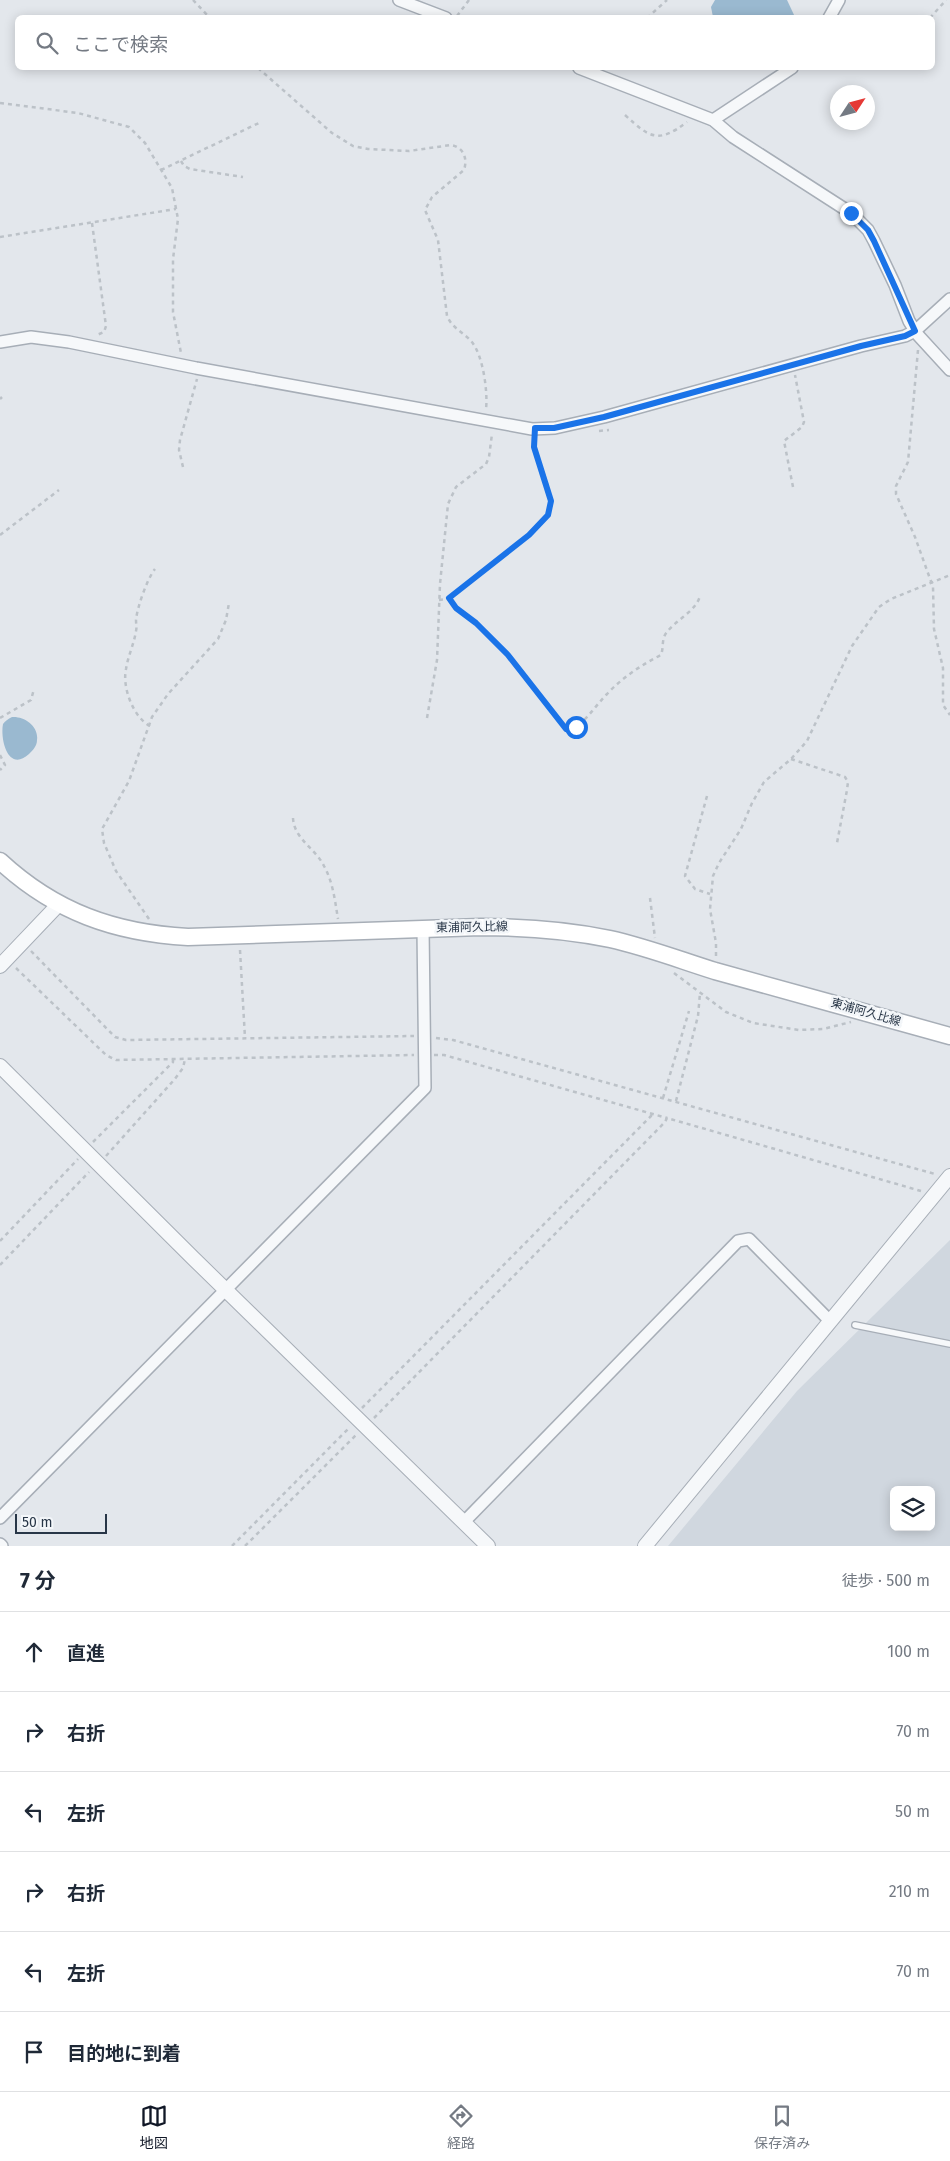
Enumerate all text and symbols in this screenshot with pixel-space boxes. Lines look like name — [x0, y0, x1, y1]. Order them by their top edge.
search box — [15, 15, 935, 70]
icon: search — [33, 29, 61, 57]
text: ここで検索 — [73, 33, 168, 56]
north arrow — [830, 85, 875, 130]
route end — [840, 202, 863, 225]
route start — [565, 716, 588, 739]
street label: 東浦阿久比線 — [436, 919, 508, 935]
street label: 東浦阿久比線 — [829, 995, 903, 1029]
map controls — [890, 1486, 935, 1531]
button: layers — [890, 1486, 935, 1531]
scale bar — [15, 1511, 108, 1534]
text: 50 m — [22, 1514, 53, 1531]
text: 7 分 — [20, 1568, 56, 1594]
text: 徒歩 · 500 m — [842, 1571, 930, 1590]
icon: ahead — [20, 1638, 48, 1666]
text: 直進 — [67, 1642, 105, 1665]
text: 100 m — [887, 1642, 930, 1661]
icon: right — [20, 1718, 48, 1746]
text: 右折 — [67, 1722, 105, 1745]
text: 70 m — [896, 1722, 930, 1741]
icon: left — [20, 1798, 48, 1826]
text: 左折 — [67, 1802, 105, 1825]
text: 50 m — [895, 1802, 930, 1821]
icon: right — [20, 1878, 48, 1906]
text: 右折 — [67, 1882, 105, 1905]
text: 210 m — [889, 1882, 930, 1901]
icon: left — [20, 1958, 48, 1986]
text: 左折 — [67, 1962, 105, 1985]
text: 70 m — [896, 1962, 930, 1981]
icon: arrive — [20, 2038, 48, 2066]
text: 目的地に到着 — [67, 2042, 181, 2065]
tab: 地図 — [140, 2102, 168, 2152]
tab: 経路 — [447, 2102, 475, 2152]
tab: 保存済み — [754, 2102, 810, 2152]

